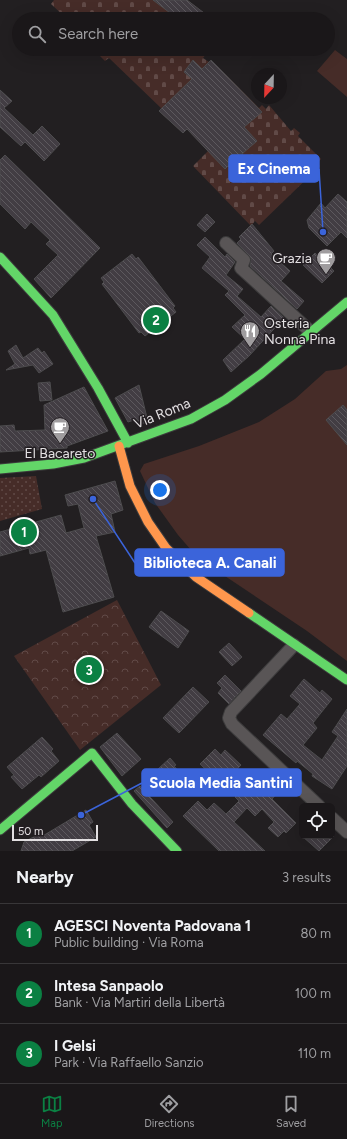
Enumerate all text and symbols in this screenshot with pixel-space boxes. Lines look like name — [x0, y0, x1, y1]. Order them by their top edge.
search box — [12, 12, 335, 56]
icon: search — [26, 23, 48, 45]
text: Search here — [58, 25, 138, 43]
north arrow — [251, 68, 287, 104]
callout: Ex Cinema — [229, 155, 319, 182]
text: Ex Cinema — [237, 160, 311, 178]
cafe icon: Grazia — [315, 247, 337, 275]
place label: Grazia — [272, 250, 312, 267]
pin: 2 — [143, 305, 169, 335]
place label: Osteria Nonna Pina — [264, 315, 335, 348]
restaurant icon: Osteria Nonna Pina — [239, 320, 261, 348]
street label: Via Roma — [131, 394, 193, 432]
cafe icon: El Bacareto — [49, 416, 71, 444]
place label: El Bacareto — [25, 445, 96, 462]
your location — [150, 480, 170, 500]
pin: 1 — [11, 517, 37, 547]
callout: Biblioteca A. Canali — [135, 549, 284, 576]
text: Biblioteca A. Canali — [143, 554, 277, 572]
pin: 3 — [76, 655, 102, 685]
callout: Scuola Media Santini — [142, 769, 301, 796]
text: Scuola Media Santini — [149, 774, 293, 792]
map controls — [299, 803, 335, 839]
button: locate — [299, 803, 335, 839]
scale bar — [12, 823, 98, 842]
text: 50 m — [18, 825, 43, 838]
text: Nearby — [16, 867, 74, 887]
text: 3 results — [282, 870, 331, 885]
text: AGESCI Noventa Padovana 1 — [54, 917, 251, 935]
text: 1 — [26, 926, 32, 941]
text: 80 m — [300, 926, 331, 941]
text: Public building · Via Roma — [54, 935, 204, 950]
text: Intesa Sanpaolo — [54, 977, 163, 995]
text: 2 — [25, 986, 33, 1001]
text: 100 m — [295, 986, 331, 1001]
text: Bank · Via Martiri della Libertà — [54, 995, 225, 1010]
text: I Gelsi — [54, 1037, 96, 1055]
text: 3 — [25, 1046, 33, 1061]
text: 110 m — [298, 1046, 331, 1061]
text: Park · Via Raffaello Sanzio — [54, 1055, 204, 1070]
tab: Map — [41, 1093, 63, 1130]
tab: Directions — [144, 1093, 194, 1130]
tab: Saved — [276, 1093, 306, 1130]

